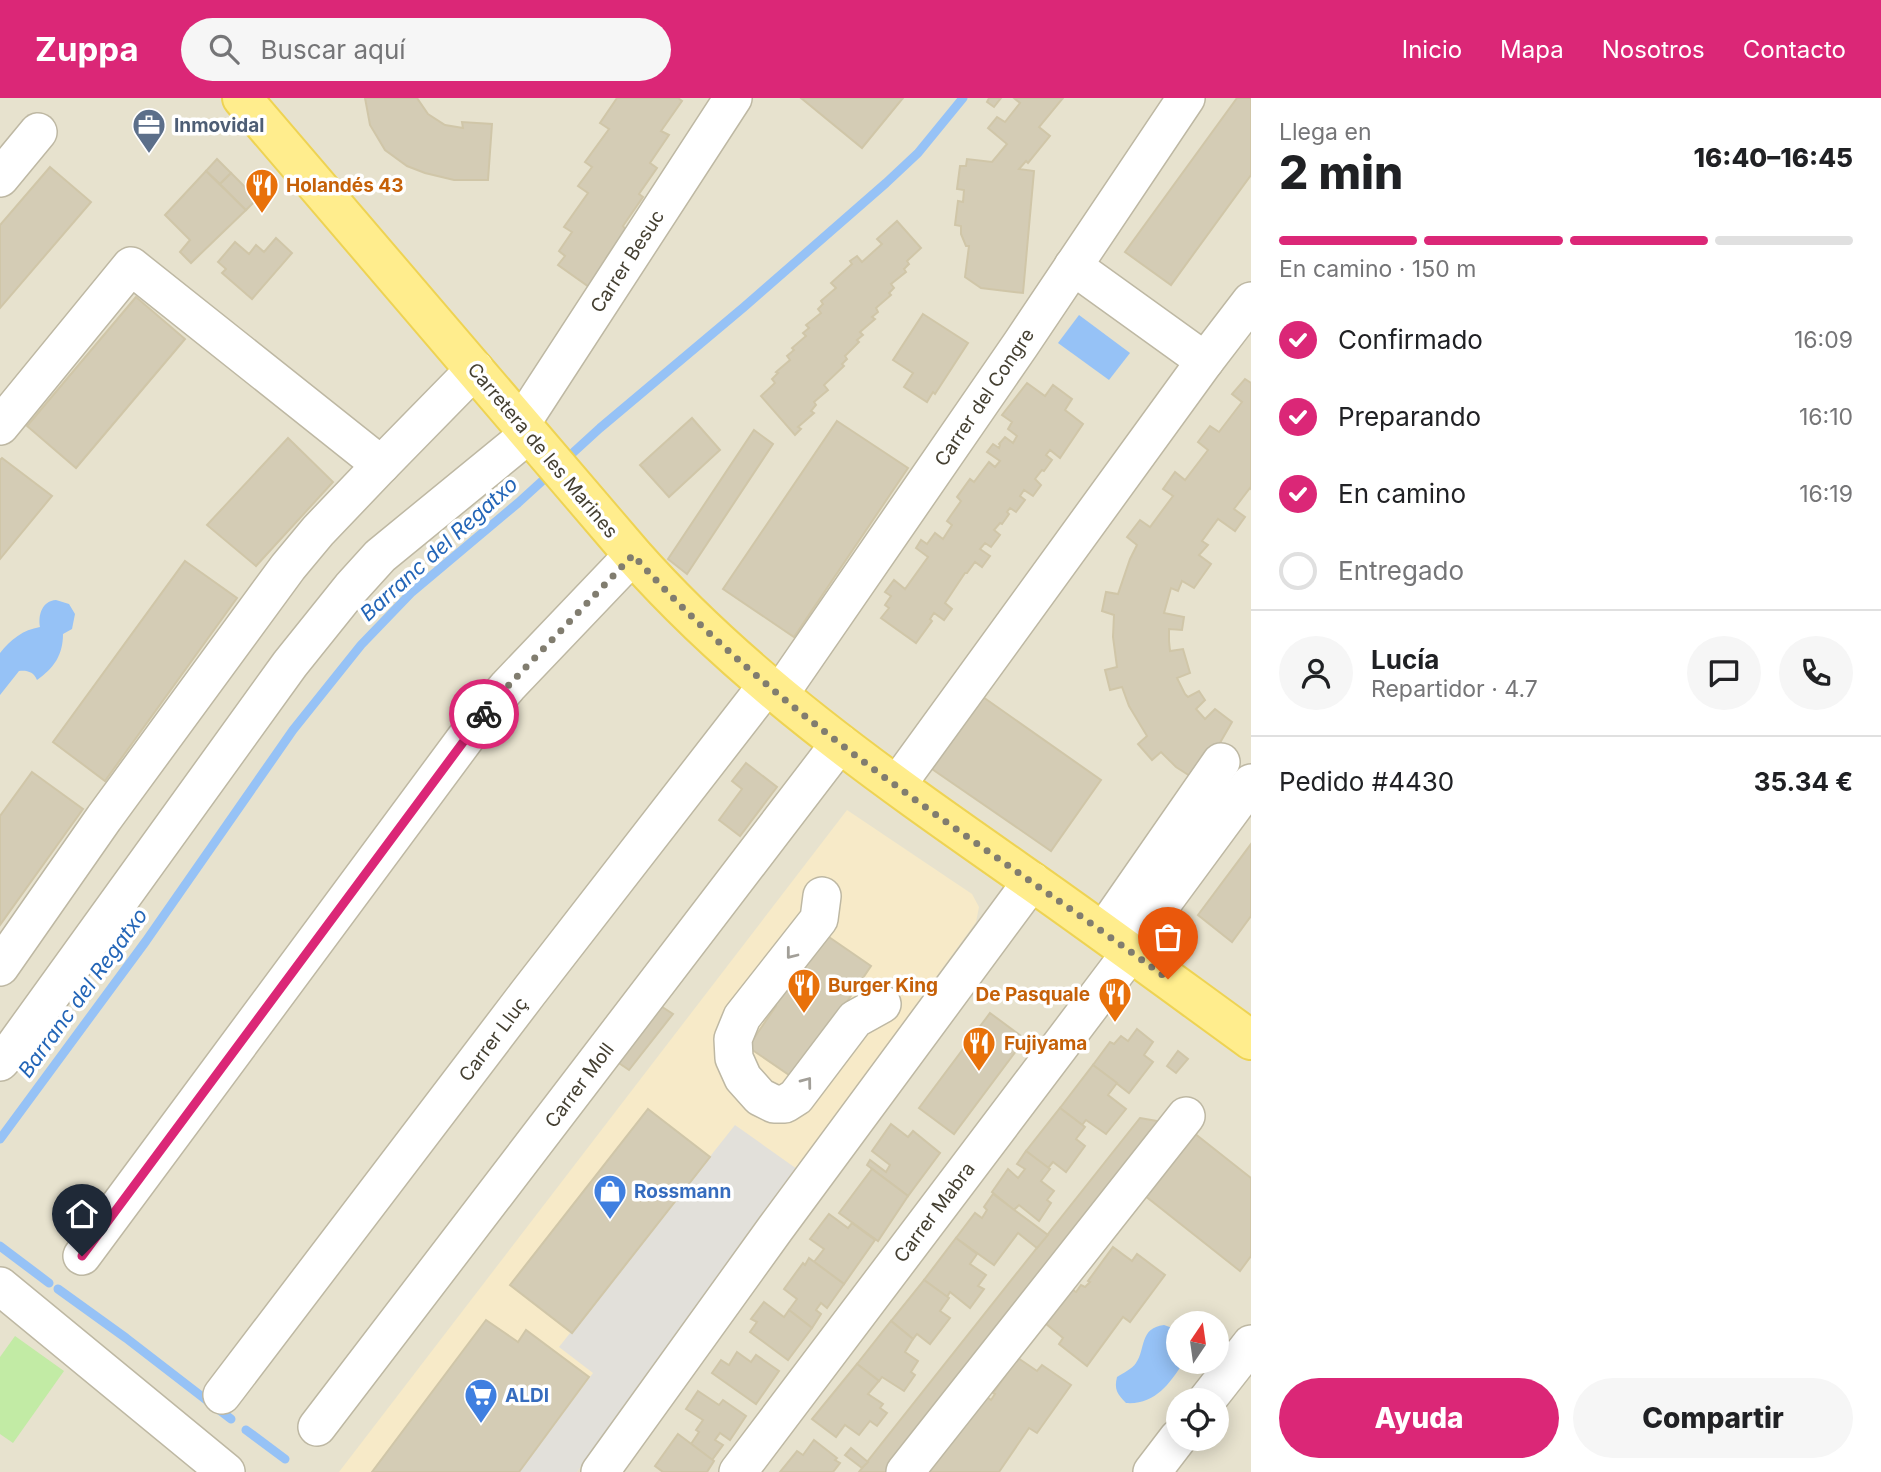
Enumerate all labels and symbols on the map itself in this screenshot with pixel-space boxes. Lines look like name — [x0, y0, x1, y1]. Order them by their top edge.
office icon: Inmovidal — [130, 106, 168, 155]
place label: Inmovidal — [174, 114, 265, 137]
restaurant icon: Holandés 43 — [243, 166, 281, 215]
place label: Holandés 43 — [286, 174, 403, 197]
street label: Carrer Besuc — [586, 206, 669, 317]
street label: Carrer del Congre — [930, 324, 1039, 471]
street label: Carretera de les Marines — [463, 358, 623, 543]
water label: Barranc del Regatxo — [355, 471, 523, 626]
courier — [449, 679, 519, 749]
water label: Barranc del Regatxo — [13, 903, 152, 1082]
pin — [1138, 907, 1198, 979]
one-way arrow — [787, 947, 800, 959]
restaurant icon: Burger King — [785, 966, 823, 1015]
place label: Burger King — [828, 974, 938, 997]
restaurant icon: De Pasquale — [1096, 975, 1134, 1024]
place label: De Pasquale — [975, 983, 1090, 1006]
street label: Carrer Lluç — [454, 993, 533, 1086]
restaurant icon: Fujiyama — [960, 1024, 998, 1073]
place label: Fujiyama — [1004, 1032, 1087, 1055]
street label: Carrer Moll — [540, 1038, 619, 1132]
one-way arrow — [798, 1078, 811, 1090]
street label: Carrer Mabra — [889, 1158, 980, 1267]
shop icon: Rossmann — [591, 1172, 629, 1221]
place label: Rossmann — [634, 1180, 731, 1203]
pin — [52, 1184, 112, 1256]
north arrow — [1166, 1311, 1228, 1374]
supermarket icon: ALDI — [462, 1376, 500, 1425]
place label: ALDI — [505, 1384, 549, 1407]

